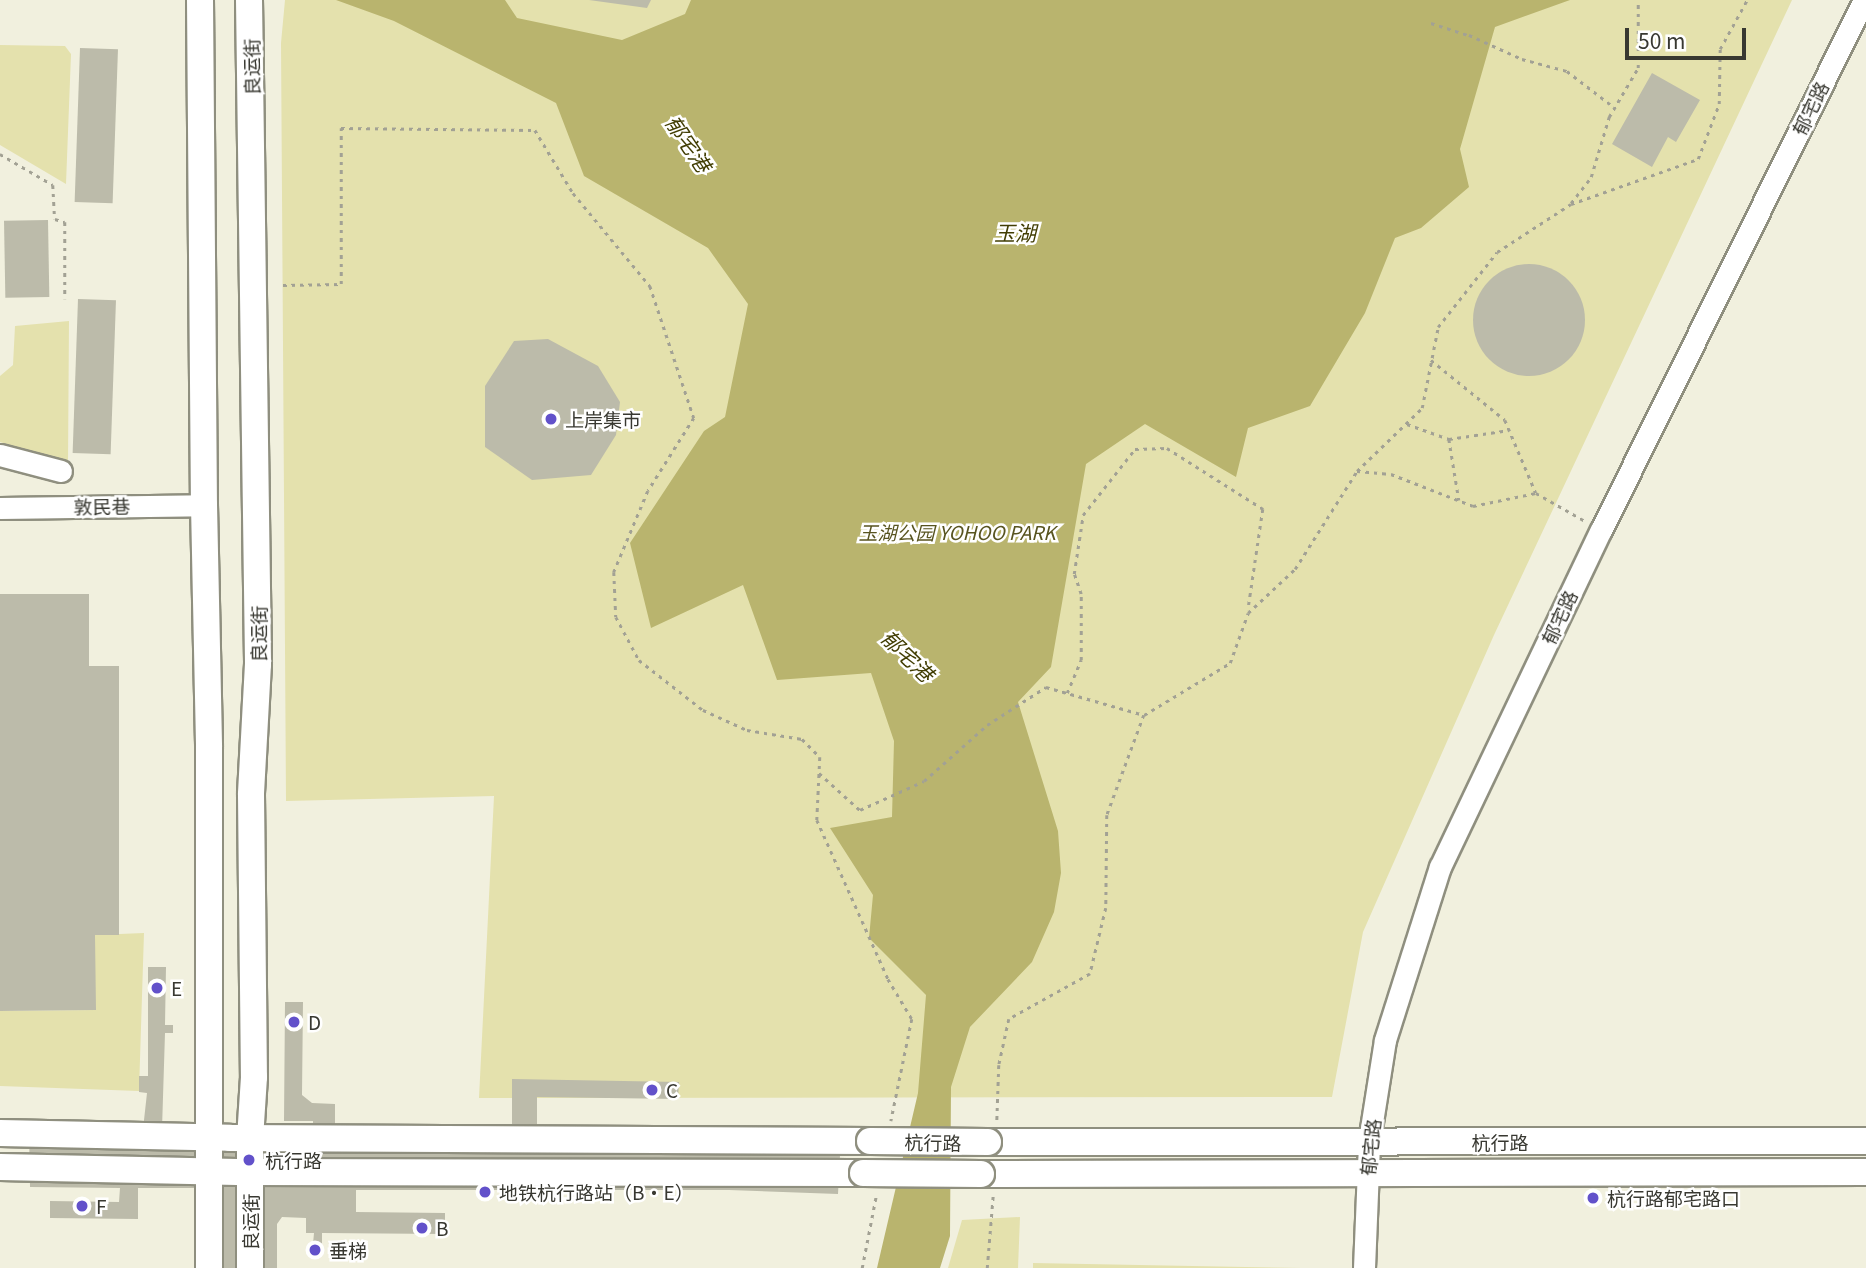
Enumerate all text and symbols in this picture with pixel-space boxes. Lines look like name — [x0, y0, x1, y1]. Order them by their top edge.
scale bar — [1628, 14, 1749, 58]
text: 50 m — [1638, 25, 1685, 55]
street label: 良运街 — [239, 38, 263, 96]
street label: 郁宅路 — [1787, 77, 1833, 139]
water label: 郁宅港 — [661, 110, 717, 176]
water label: 玉湖 — [994, 219, 1036, 245]
place label: 上岸集市 — [565, 408, 641, 430]
marker: 上岸集市 — [543, 411, 559, 427]
street label: 敦民巷 — [73, 494, 131, 518]
park label: 玉湖公园 YOHOO PARK — [858, 521, 1056, 543]
street label: 郁宅路 — [1537, 586, 1581, 648]
street label: 良运街 — [247, 606, 269, 662]
water label: 郁宅港 — [877, 624, 939, 686]
place label: E — [171, 977, 182, 999]
marker: E — [149, 980, 165, 996]
place label: D — [308, 1011, 321, 1033]
marker: D — [286, 1014, 302, 1030]
place label: C — [666, 1079, 678, 1101]
marker: C — [644, 1082, 660, 1098]
street label: 郁宅路 — [1356, 1117, 1384, 1177]
street label: 杭行路 — [904, 1130, 962, 1154]
street label: 杭行路 — [1472, 1131, 1528, 1153]
place label: 杭行路 — [265, 1149, 322, 1171]
marker: 杭行路 — [239, 1150, 259, 1170]
place label: 地铁杭行路站（B·E） — [499, 1181, 694, 1203]
marker: 地铁杭行路站（B·E） — [477, 1184, 493, 1200]
place label: 杭行路郁宅路口 — [1607, 1187, 1740, 1209]
marker: 杭行路郁宅路口 — [1585, 1190, 1601, 1206]
street label: 良运街 — [239, 1194, 261, 1250]
place label: F — [96, 1195, 106, 1217]
marker: F — [74, 1198, 90, 1214]
place label: B — [436, 1217, 448, 1239]
marker: B — [414, 1220, 430, 1236]
place label: 垂梯 — [329, 1239, 367, 1261]
marker: 垂梯 — [307, 1242, 323, 1258]

